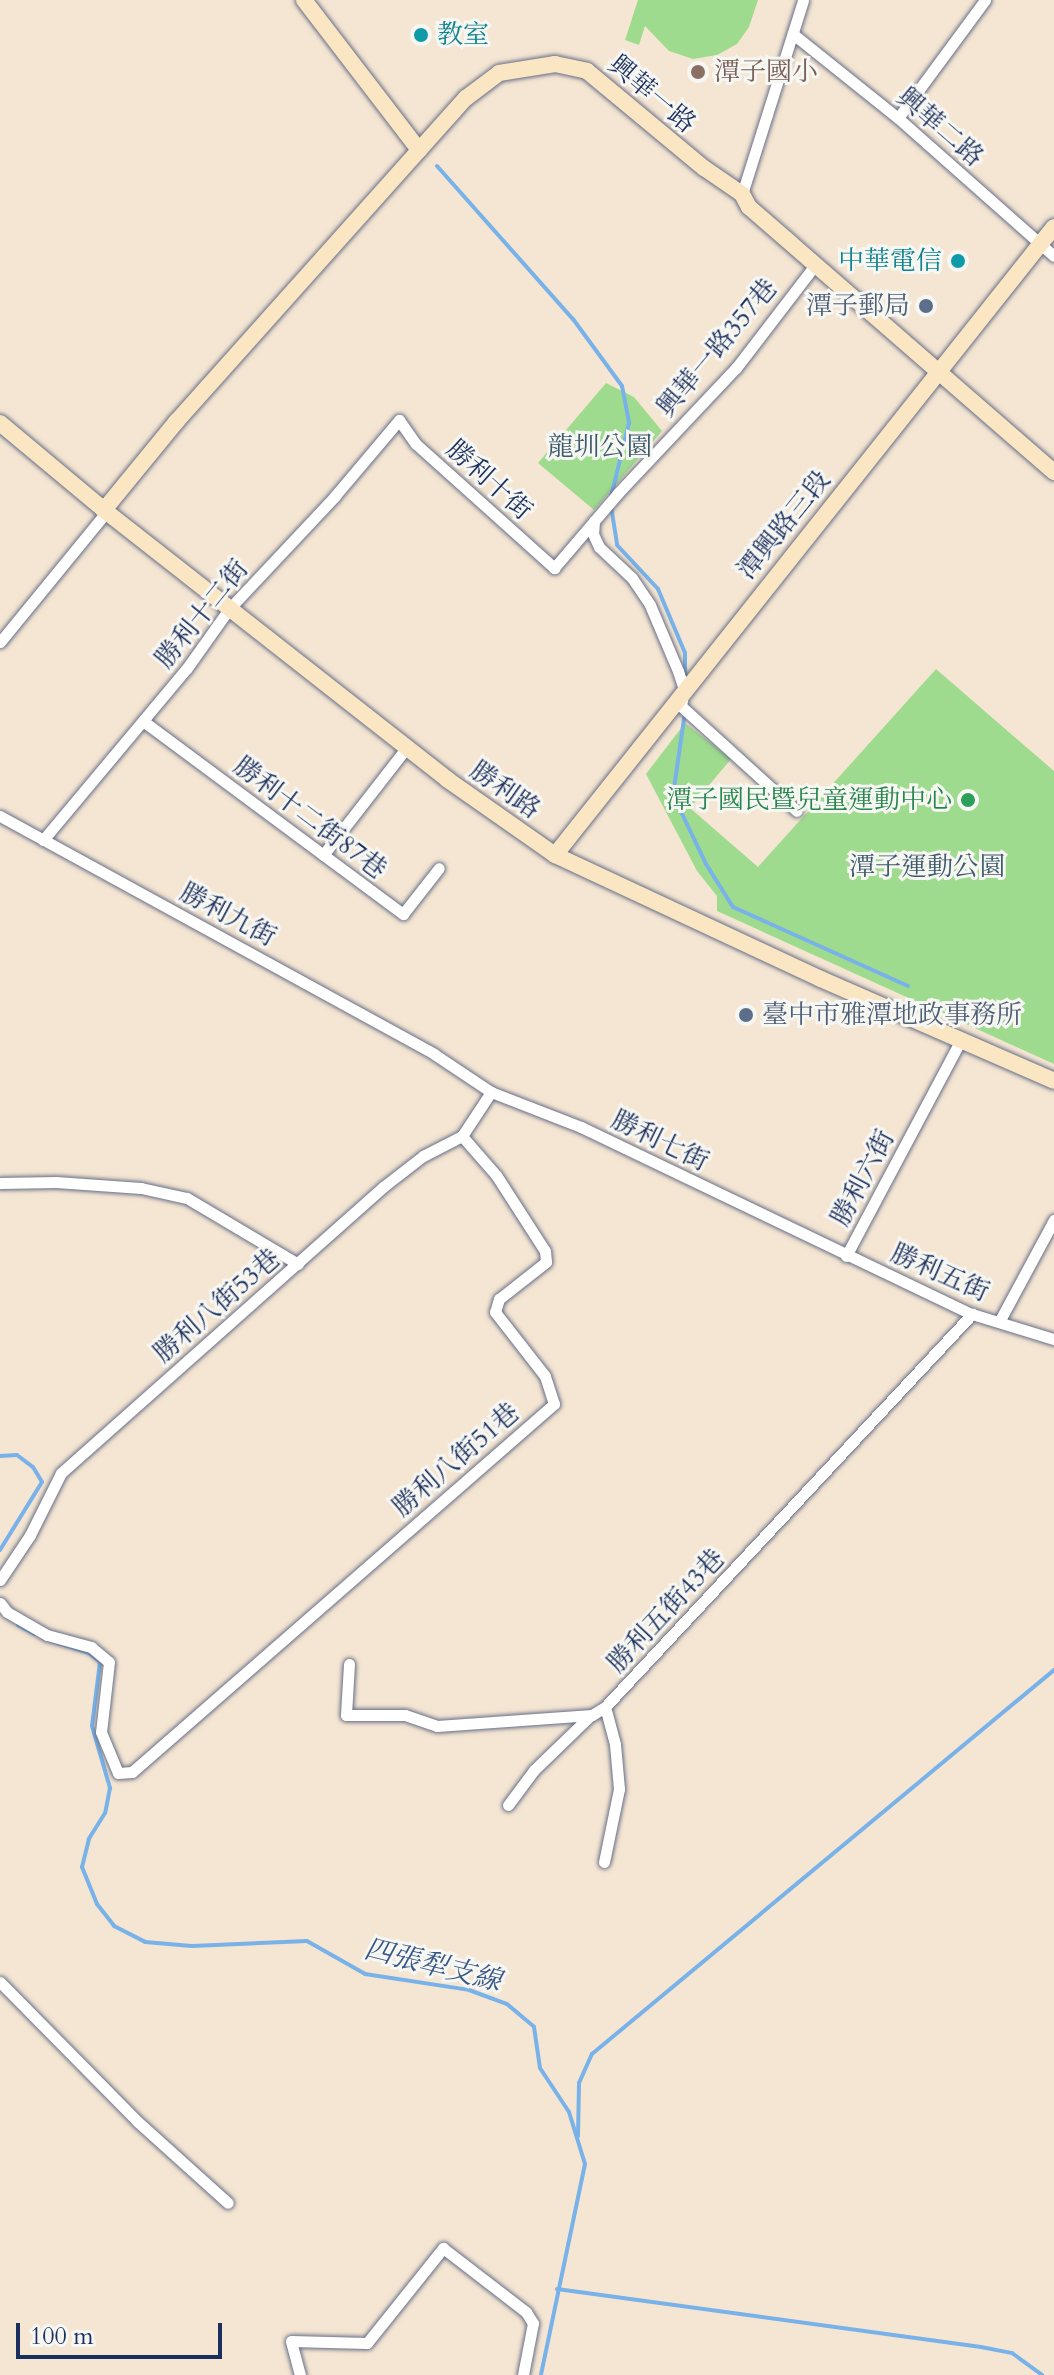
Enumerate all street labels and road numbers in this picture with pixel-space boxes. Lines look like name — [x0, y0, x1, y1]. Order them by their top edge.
street label: 興華一路 — [602, 49, 702, 139]
street label: 興華二路 — [891, 81, 989, 173]
street label: 興華一路357巷 — [650, 273, 784, 423]
street label: 勝利十街 — [440, 434, 538, 526]
street label: 潭興路三段 — [731, 465, 837, 585]
street label: 勝利十二街 — [149, 554, 255, 674]
street label: 勝利十二街87巷 — [228, 751, 392, 885]
street label: 勝利路 — [464, 755, 546, 825]
street label: 勝利九街 — [175, 877, 281, 953]
street label: 勝利七街 — [606, 1104, 714, 1178]
street label: 勝利六街 — [825, 1125, 901, 1231]
street label: 勝利五街 — [886, 1238, 994, 1308]
street label: 勝利八街53巷 — [148, 1243, 286, 1369]
street label: 勝利八街51巷 — [387, 1397, 525, 1523]
street label: 勝利五街43巷 — [601, 1543, 731, 1679]

